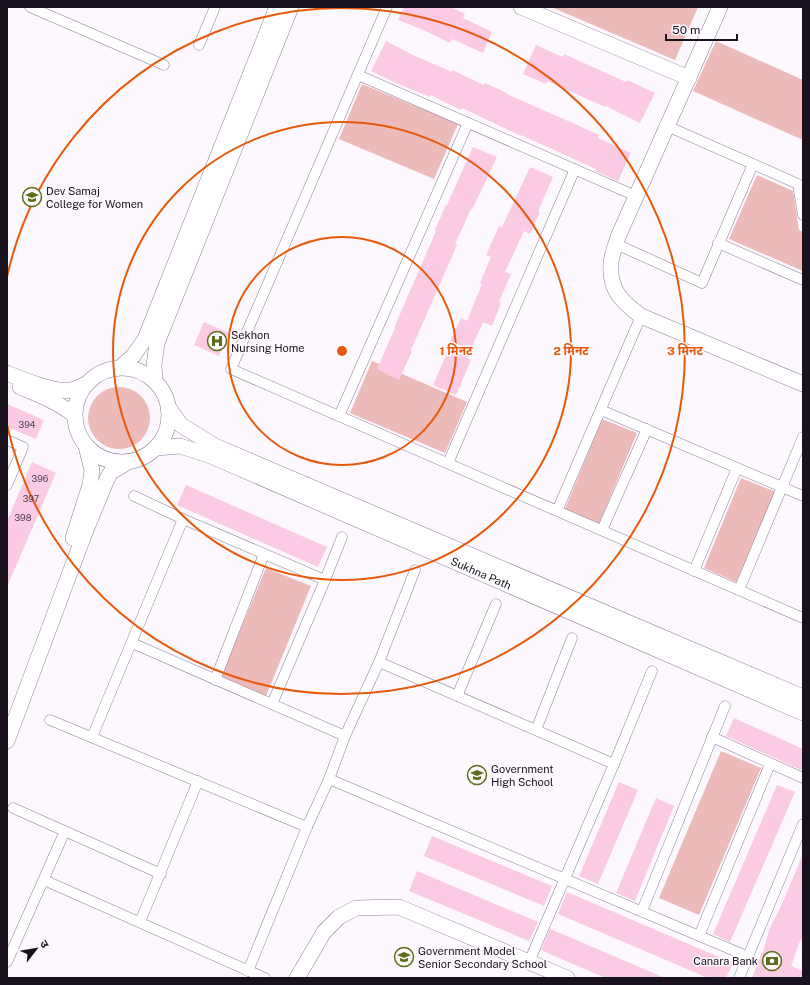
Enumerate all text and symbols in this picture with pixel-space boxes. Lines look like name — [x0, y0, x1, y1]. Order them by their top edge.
scale bar — [666, 16, 737, 42]
text: 50 m — [672, 23, 700, 37]
place label: Dev Samaj College for Women — [46, 185, 143, 210]
school or university icon: Dev Samaj College for Women — [21, 186, 43, 208]
place label: Sekhon Nursing Home — [231, 329, 305, 354]
hospital icon: Sekhon Nursing Home — [206, 330, 228, 352]
text: 1 मिनट — [439, 343, 473, 358]
text: 2 मिनट — [553, 343, 589, 358]
text: 3 मिनट — [667, 343, 703, 358]
centre of rings — [335, 344, 349, 358]
house number: 394 — [19, 419, 36, 430]
house number: 396 — [32, 473, 49, 484]
house number: 397 — [23, 493, 39, 504]
house number: 398 — [15, 512, 32, 523]
street label: Sukhna Path — [449, 555, 513, 592]
place label: Government High School — [491, 763, 554, 788]
school or university icon: Government High School — [466, 764, 488, 786]
north arrow — [16, 929, 56, 969]
text: उ — [38, 938, 52, 950]
place label: Government Model Senior Secondary School — [418, 945, 547, 970]
school or university icon: Government Model Senior Secondary School — [393, 946, 415, 968]
bank icon: Canara Bank — [761, 950, 783, 972]
place label: Canara Bank — [693, 955, 758, 967]

